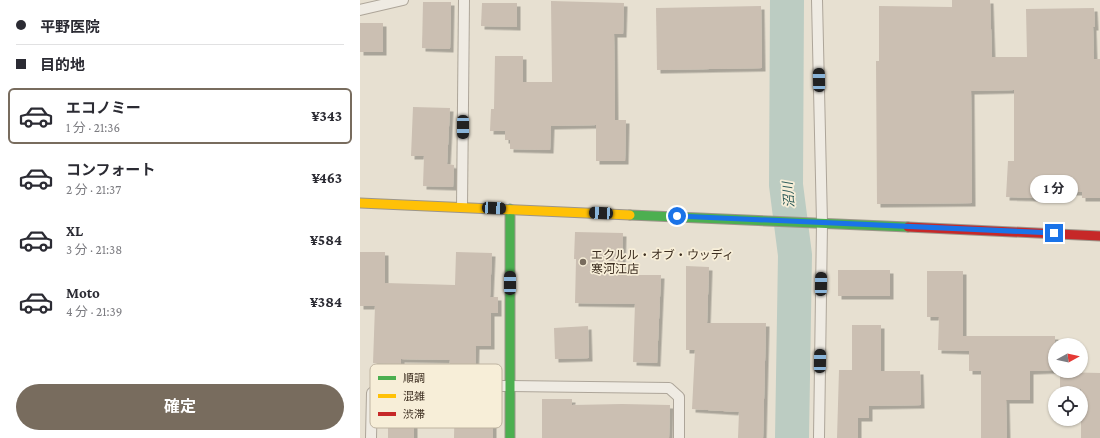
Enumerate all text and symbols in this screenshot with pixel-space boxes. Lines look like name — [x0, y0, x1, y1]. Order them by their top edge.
text: 平野医院 — [40, 19, 100, 35]
text: 目的地 — [40, 57, 85, 73]
car — [813, 68, 825, 92]
icon: car — [18, 98, 54, 134]
text: エコノミー — [66, 100, 141, 116]
text: ¥343 — [311, 108, 342, 124]
car — [457, 115, 469, 139]
text: 1 分 · 21:36 — [66, 120, 120, 135]
icon: car — [18, 160, 54, 196]
text: コンフォート — [66, 162, 156, 178]
text: ¥463 — [311, 170, 342, 186]
callout: 1 分 — [1030, 175, 1078, 203]
water label: 沼川 — [780, 179, 797, 209]
text: 1 分 — [1044, 181, 1064, 196]
text: 2 分 · 21:37 — [66, 182, 121, 197]
car — [482, 201, 506, 215]
car — [589, 206, 613, 220]
route start — [668, 207, 686, 225]
icon: car — [18, 222, 54, 258]
text: XL — [66, 223, 83, 239]
route end — [1045, 224, 1063, 242]
text: ¥584 — [310, 232, 342, 248]
text: 3 分 · 21:38 — [66, 242, 122, 257]
place label: エクルル・オブ・ウッディ 寒河江店 — [591, 248, 734, 276]
marker: エクルル・オブ・ウッディ 寒河江店 — [578, 257, 588, 267]
car — [504, 271, 516, 295]
car — [815, 272, 827, 296]
icon: car — [18, 284, 54, 320]
text: Moto — [66, 285, 100, 301]
text: ¥384 — [310, 294, 342, 310]
text: 4 分 · 21:39 — [66, 304, 122, 319]
north arrow — [1048, 338, 1088, 378]
map controls — [1048, 338, 1088, 426]
car — [814, 349, 826, 373]
legend — [370, 364, 502, 428]
text: 順調 — [403, 372, 425, 384]
button: 確定 — [16, 384, 344, 430]
button: locate — [1048, 386, 1088, 426]
text: 混雑 — [403, 390, 425, 402]
text: 渋滞 — [403, 408, 425, 420]

